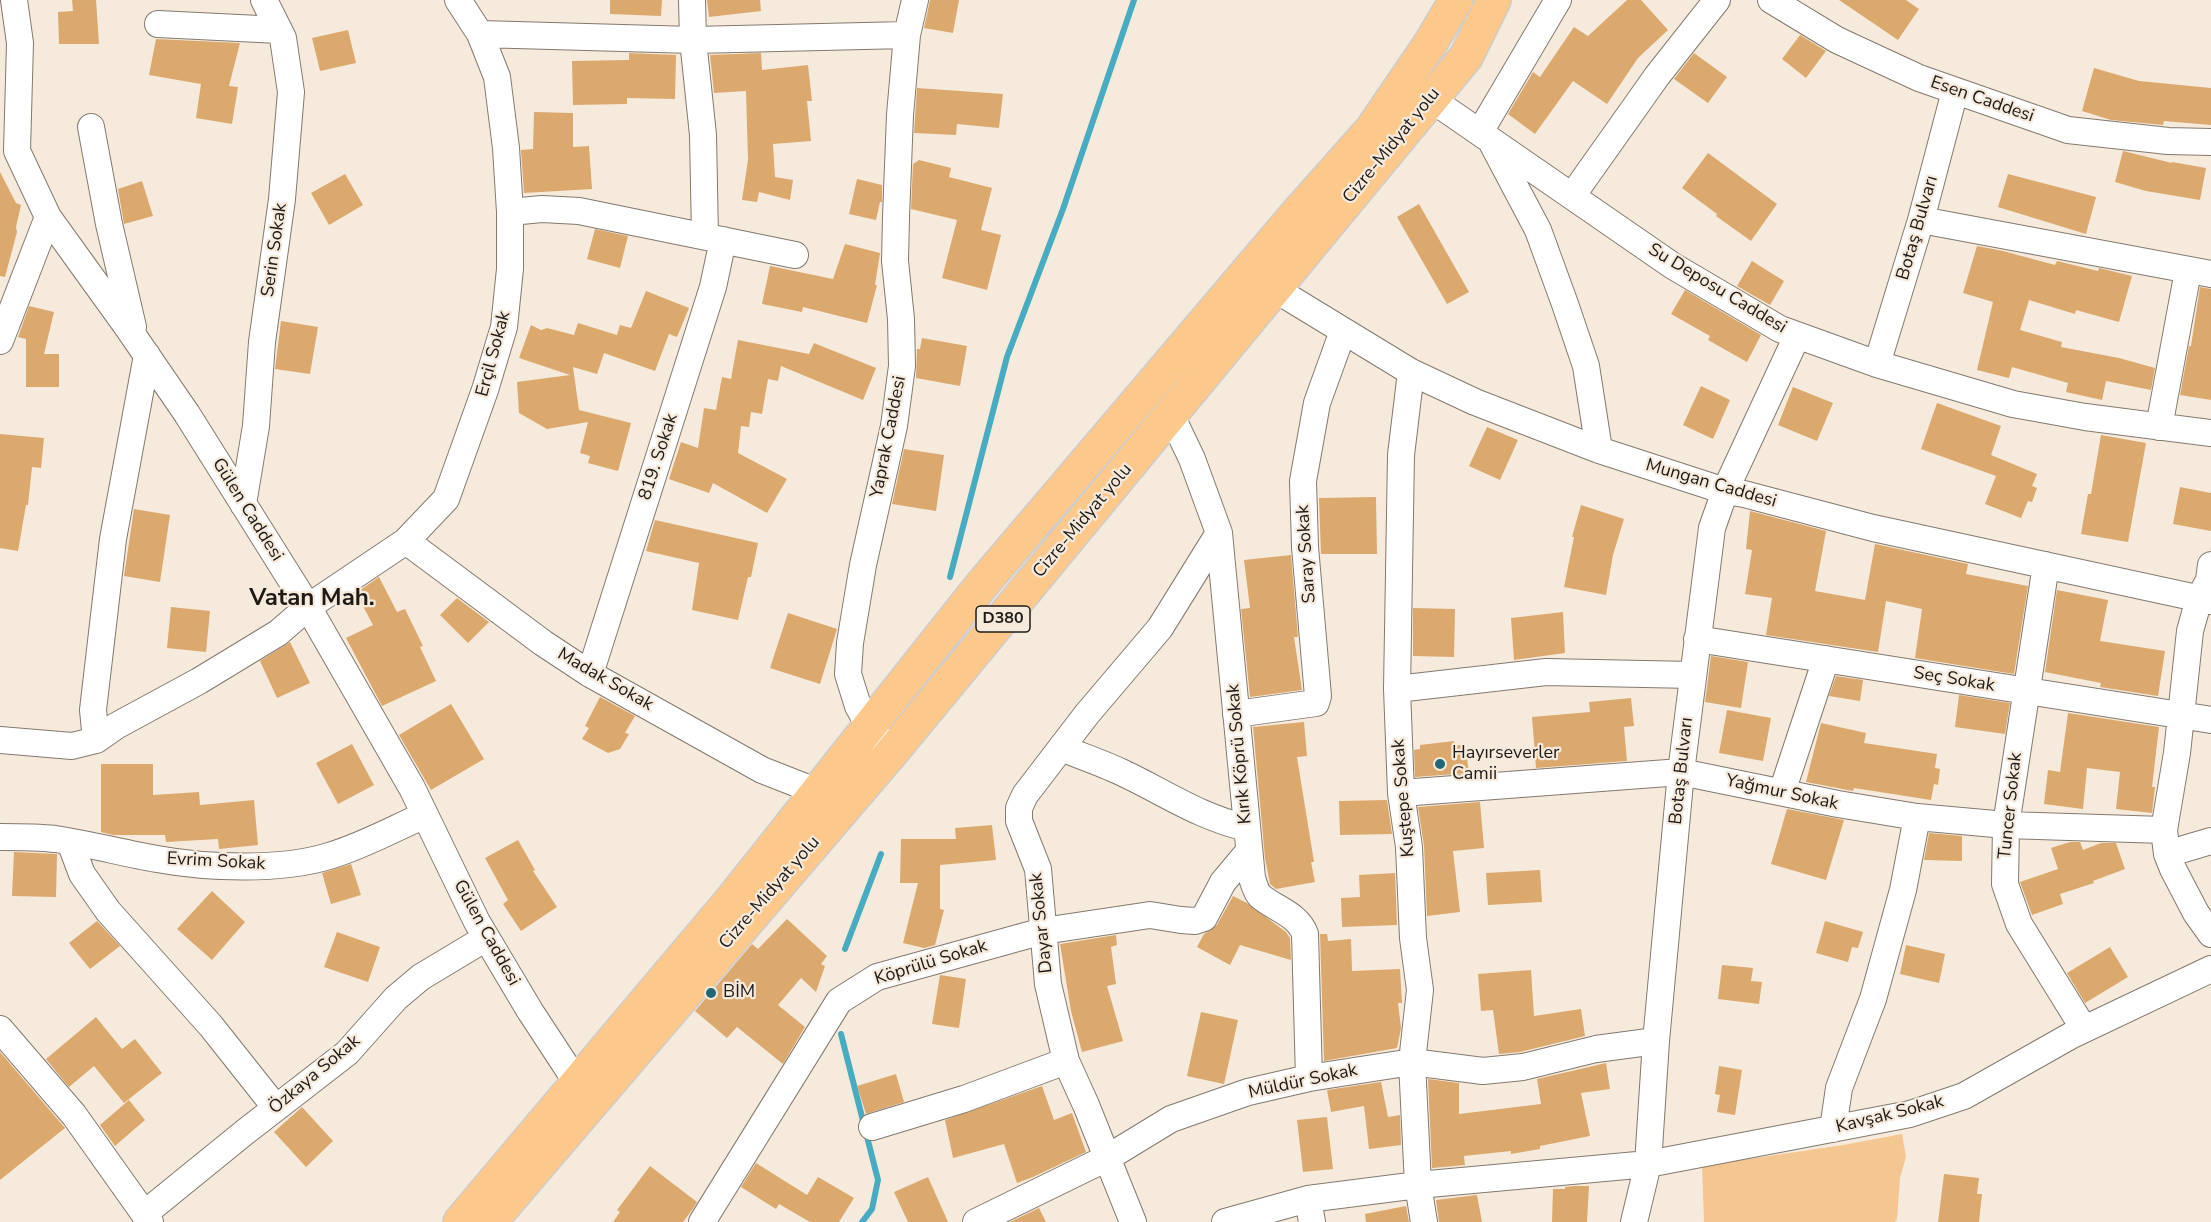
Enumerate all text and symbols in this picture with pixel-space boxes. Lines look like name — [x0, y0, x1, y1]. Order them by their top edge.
street label: Esen Caddesi — [1927, 72, 2037, 128]
street label: Cizre-Midyat yolu — [1339, 84, 1445, 208]
street label: Botaş Bulvarı — [1893, 173, 1943, 283]
street label: Serin Sokak — [258, 202, 292, 298]
street label: Su Deposu Caddesi — [1644, 239, 1790, 339]
street label: Erçil Sokak — [472, 309, 516, 399]
street label: Yaprak Caddesi — [867, 374, 911, 500]
street label: 819. Sokak — [635, 411, 683, 503]
street label: Gülen Caddesi — [207, 454, 287, 566]
street label: Mungan Caddesi — [1643, 455, 1779, 513]
street label: Cizre-Midyat yolu — [1029, 459, 1137, 583]
street label: Saray Sokak — [1293, 504, 1321, 604]
district label: Vatan Mah. — [249, 585, 375, 613]
road number: D380 — [976, 606, 1030, 632]
street label: Madak Sokak — [553, 644, 657, 716]
street label: Seç Sokak — [1912, 663, 1996, 697]
street label: Kırık Köprü Sokak — [1223, 683, 1257, 825]
street label: Botaş Bulvarı — [1666, 716, 1698, 826]
street label: Kuştepe Sokak — [1388, 738, 1420, 858]
place label: Hayırseverler Camii — [1452, 743, 1559, 786]
street label: Tuncer Sokak — [1995, 752, 2027, 860]
marker: Hayırseverler Camii — [1433, 757, 1447, 771]
street label: Yağmur Sokak — [1724, 771, 1840, 815]
street label: Cizre-Midyat yolu — [715, 832, 825, 954]
street label: Evrim Sokak — [166, 849, 266, 875]
street label: Dayar Sokak — [1026, 872, 1058, 974]
street label: Gülen Caddesi — [448, 876, 524, 990]
street label: Köprülü Sokak — [872, 936, 990, 990]
place label: BİM — [723, 982, 755, 1004]
marker: BİM — [704, 986, 718, 1000]
street label: Özkaya Sokak — [265, 1031, 365, 1119]
street label: Müldür Sokak — [1247, 1060, 1359, 1104]
street label: Kavşak Sokak — [1834, 1091, 1946, 1139]

